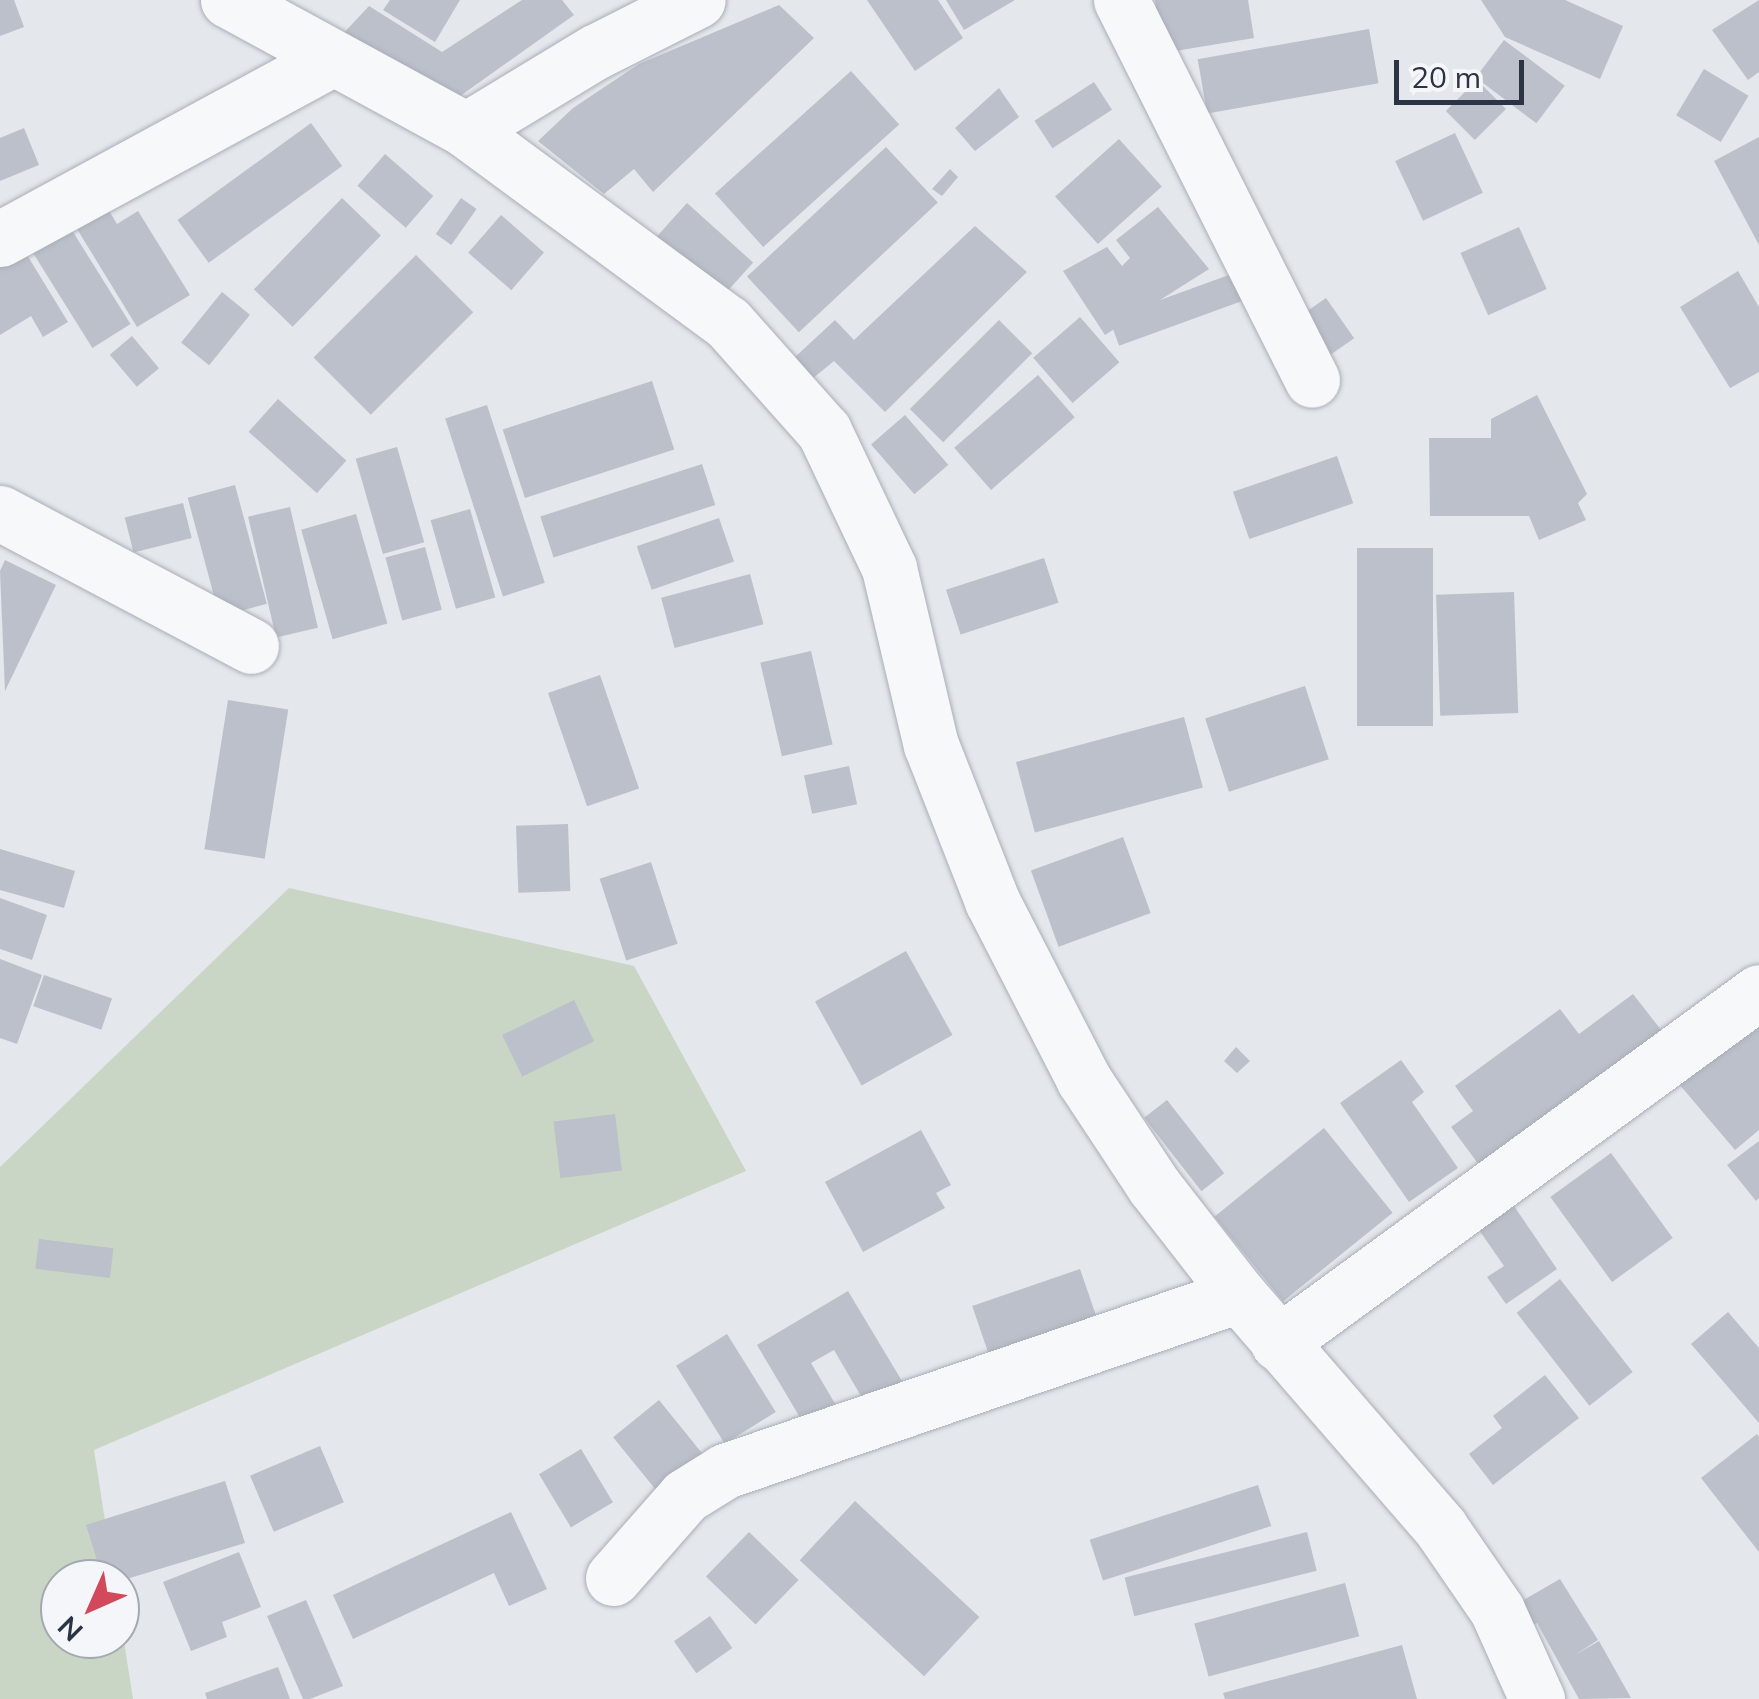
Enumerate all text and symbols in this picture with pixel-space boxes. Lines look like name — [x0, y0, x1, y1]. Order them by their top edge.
scale bar — [1399, 40, 1529, 102]
text: 20 m — [1411, 58, 1481, 96]
north arrow — [40, 1559, 140, 1659]
text: N — [50, 1609, 90, 1649]

